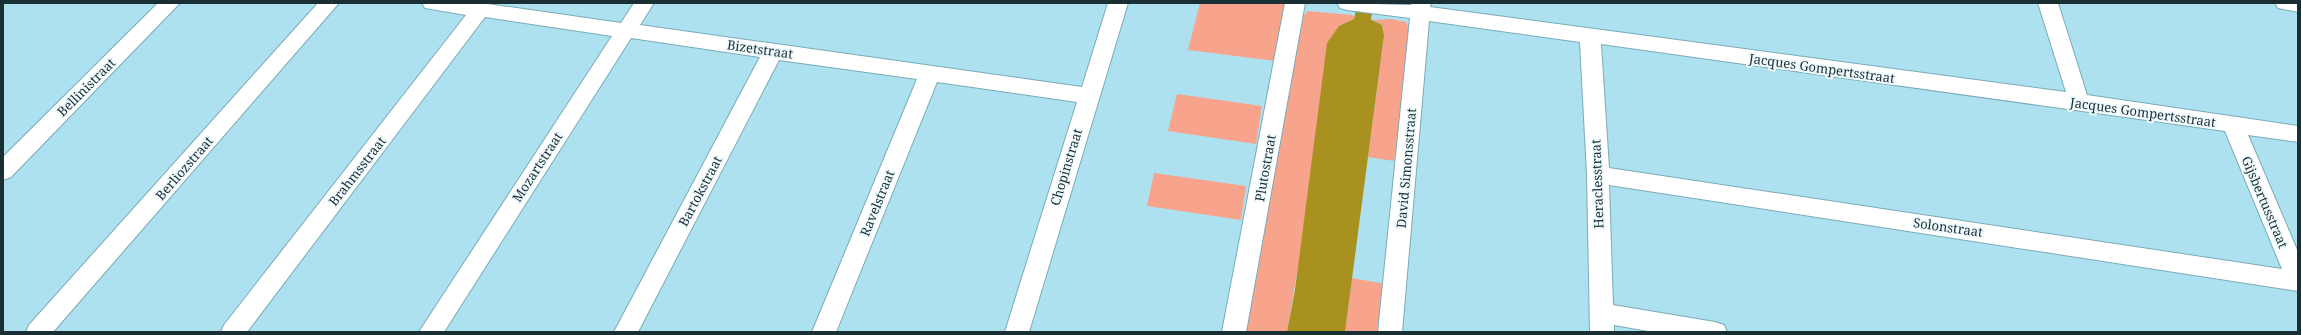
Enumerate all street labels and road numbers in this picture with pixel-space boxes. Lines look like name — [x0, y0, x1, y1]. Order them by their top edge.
street label: Bizetstraat — [726, 35, 795, 63]
street label: Jacques Gompertsstraat — [1747, 49, 1896, 87]
street label: Bellinistraat — [53, 54, 119, 120]
street label: Jacques Gompertsstraat — [2068, 93, 2217, 131]
street label: David Simonsstraat — [1392, 107, 1420, 229]
street label: Chopinstraat — [1046, 126, 1086, 208]
street label: Mozartstraat — [508, 128, 567, 205]
street label: Berliozstraat — [151, 132, 217, 204]
street label: Brahmsstraat — [324, 132, 390, 209]
street label: Plutostraat — [1250, 133, 1280, 203]
street label: Heraclesstraat — [1586, 139, 1608, 229]
street label: Bartokstraat — [674, 152, 726, 229]
street label: Gijsbertusstraat — [2237, 153, 2293, 251]
street label: Ravelstraat — [856, 167, 899, 239]
street label: Solonstraat — [1912, 213, 1984, 241]

